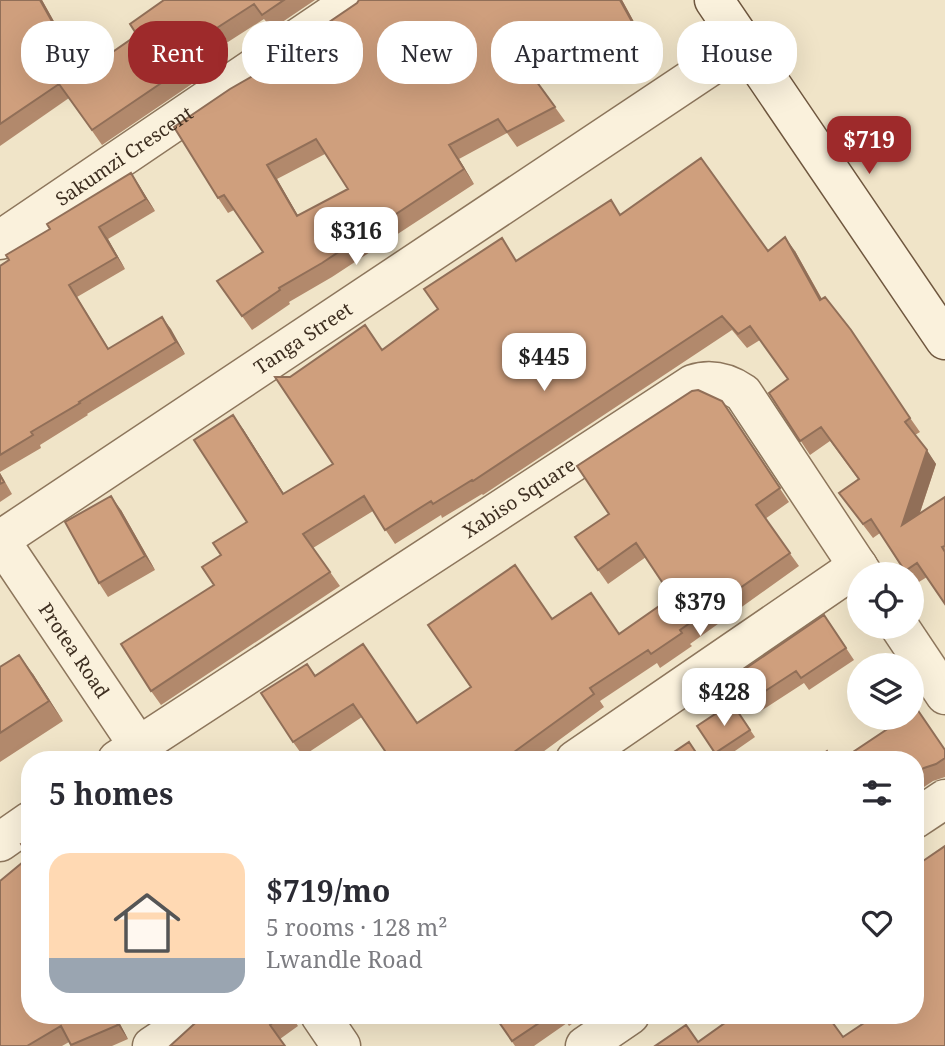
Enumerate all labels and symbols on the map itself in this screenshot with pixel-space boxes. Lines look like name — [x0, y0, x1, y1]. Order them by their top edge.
street label: Sakumzi Crescent — [50, 100, 198, 212]
pin: $719 — [828, 116, 910, 176]
pin: $316 — [315, 208, 397, 267]
street label: Tanga Street — [249, 296, 357, 380]
pin: $445 — [503, 334, 585, 393]
street label: Xabiso Square — [458, 451, 580, 544]
pin: $379 — [659, 578, 741, 638]
street label: Protea Road — [33, 598, 116, 703]
pin: $428 — [683, 668, 765, 728]

